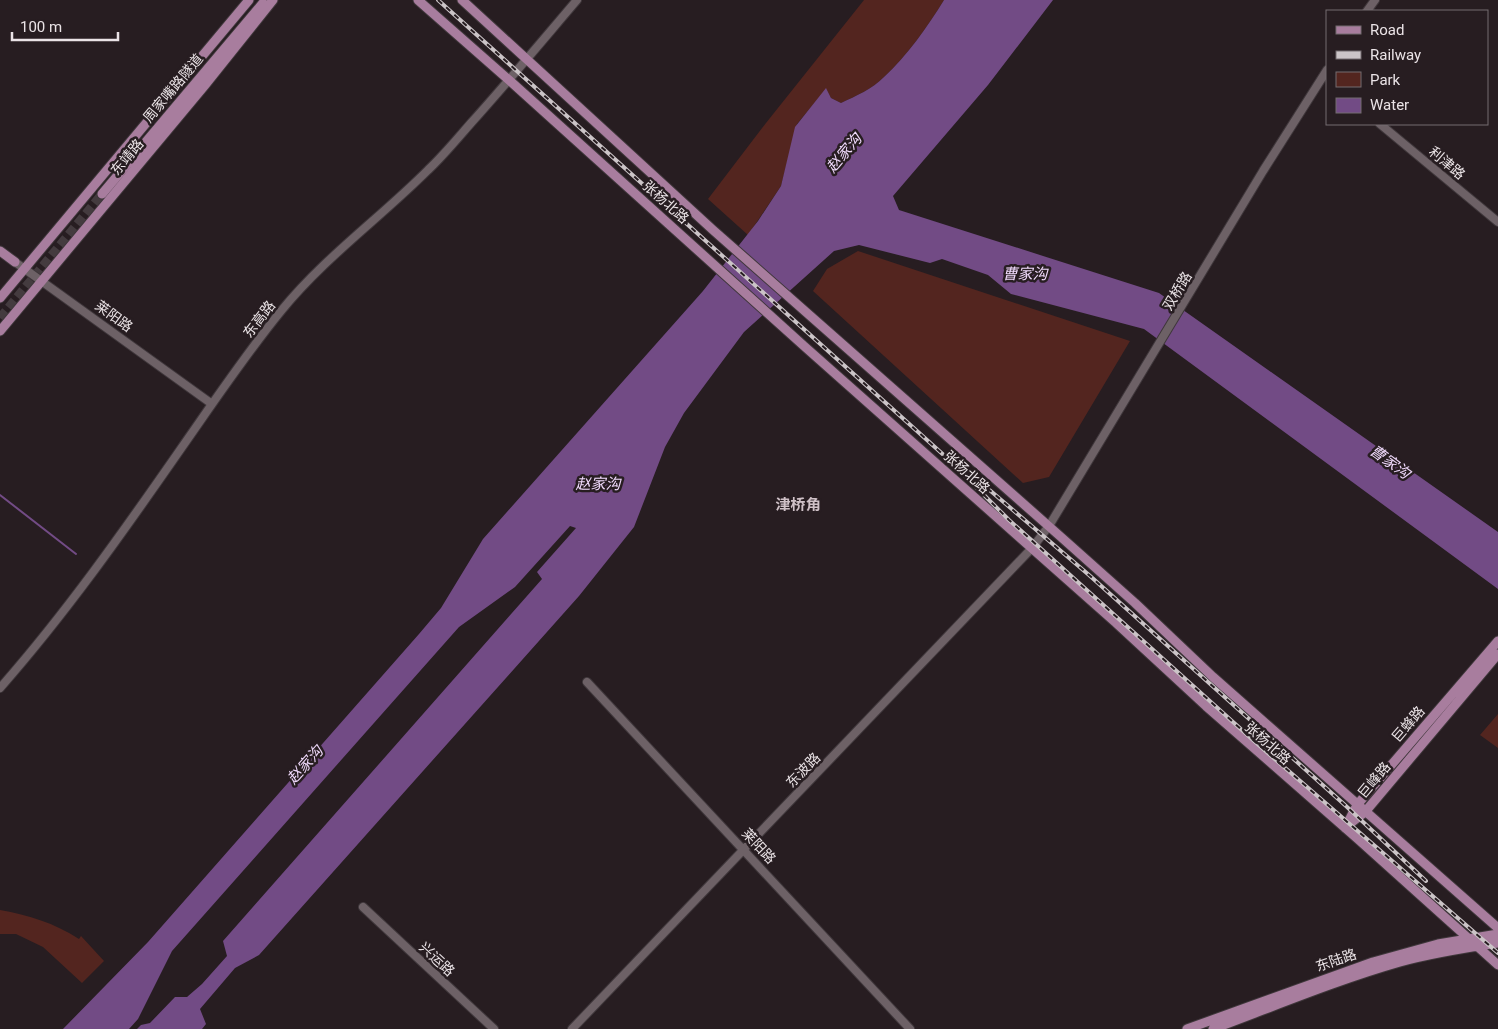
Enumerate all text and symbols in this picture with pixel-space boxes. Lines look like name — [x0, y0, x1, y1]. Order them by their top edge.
scale bar — [12, 10, 119, 42]
legend — [1326, 10, 1488, 125]
text: 100 m — [20, 18, 62, 36]
text: Road — [1370, 21, 1404, 39]
text: Railway — [1370, 46, 1421, 64]
street label: 周家嘴路隧道 — [140, 51, 206, 125]
text: Park — [1370, 71, 1401, 89]
text: Water — [1370, 96, 1409, 114]
water label: 赵家沟 — [823, 128, 867, 176]
street label: 东靖路 — [107, 136, 147, 178]
street label: 利津路 — [1426, 143, 1468, 183]
street label: 张杨北路 — [640, 177, 692, 227]
water label: 曹家沟 — [1002, 265, 1049, 283]
street label: 双桥路 — [1159, 269, 1195, 313]
street label: 莱阳路 — [92, 297, 136, 335]
street label: 东高路 — [240, 298, 278, 340]
water label: 曹家沟 — [1367, 441, 1415, 484]
street label: 张杨北路 — [941, 447, 993, 497]
water label: 赵家沟 — [575, 475, 622, 493]
district label: 津桥角 — [775, 496, 821, 514]
street label: 巨蜂路 — [1388, 703, 1428, 745]
street label: 张杨北路 — [1242, 718, 1294, 768]
water label: 赵家沟 — [283, 741, 328, 788]
street label: 东波路 — [783, 749, 823, 791]
street label: 巨峰路 — [1354, 759, 1394, 801]
street label: 莱阳路 — [739, 825, 779, 867]
street label: 兴运路 — [416, 939, 458, 979]
street label: 东陆路 — [1314, 946, 1358, 974]

